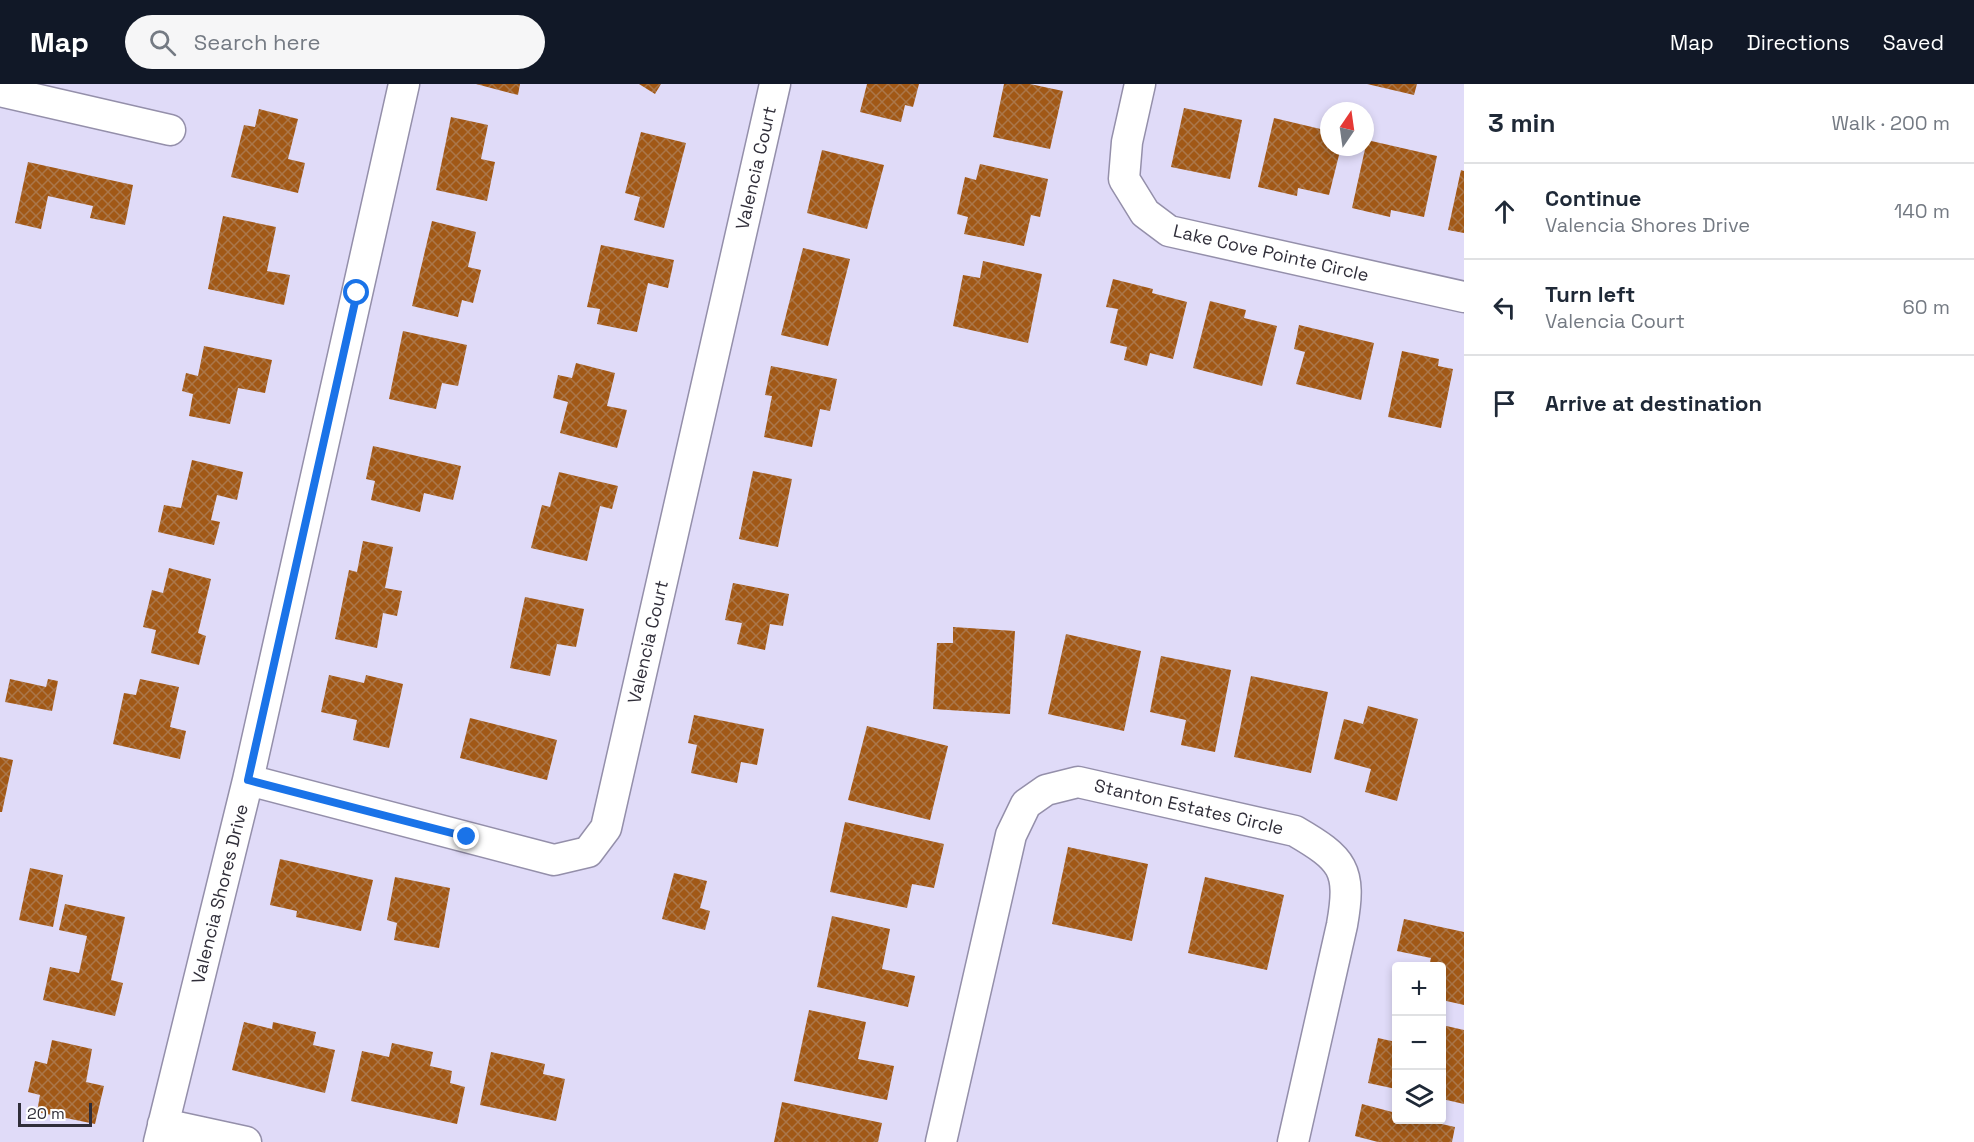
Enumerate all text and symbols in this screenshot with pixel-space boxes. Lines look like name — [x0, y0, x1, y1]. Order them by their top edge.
search box — [125, 15, 545, 69]
text: Map — [30, 24, 89, 60]
icon: search — [146, 26, 179, 59]
text: Search here — [194, 28, 321, 56]
text: Map — [1670, 29, 1714, 56]
text: Directions — [1747, 29, 1850, 56]
text: Saved — [1883, 29, 1944, 56]
north arrow — [1320, 102, 1374, 156]
street label: Valencia Court — [730, 104, 781, 232]
text: 3 min — [1488, 106, 1556, 140]
text: Walk · 200 m — [1831, 110, 1950, 136]
text: Continue — [1545, 184, 1641, 212]
icon: ahead — [1488, 195, 1521, 228]
text: 140 m — [1894, 198, 1950, 224]
text: Valencia Shores Drive — [1545, 212, 1750, 238]
street label: Lake Cove Pointe Circle — [1171, 219, 1371, 286]
route start — [343, 279, 369, 305]
text: Turn left — [1545, 280, 1635, 308]
icon: left — [1488, 291, 1521, 324]
text: 60 m — [1903, 294, 1950, 320]
text: Valencia Court — [1545, 308, 1685, 334]
icon: arrive — [1488, 387, 1521, 420]
text: Arrive at destination — [1545, 389, 1762, 417]
street label: Valencia Court — [622, 578, 673, 706]
street label: Stanton Estates Circle — [1092, 774, 1286, 839]
street label: Valencia Shores Drive — [186, 802, 253, 986]
route end — [453, 823, 479, 849]
map controls — [1392, 962, 1446, 1124]
button: + — [1392, 962, 1446, 1016]
button: − — [1392, 1016, 1446, 1070]
button: layers — [1392, 1070, 1446, 1124]
scale bar — [18, 1100, 92, 1128]
text: 20 m — [27, 1103, 65, 1124]

